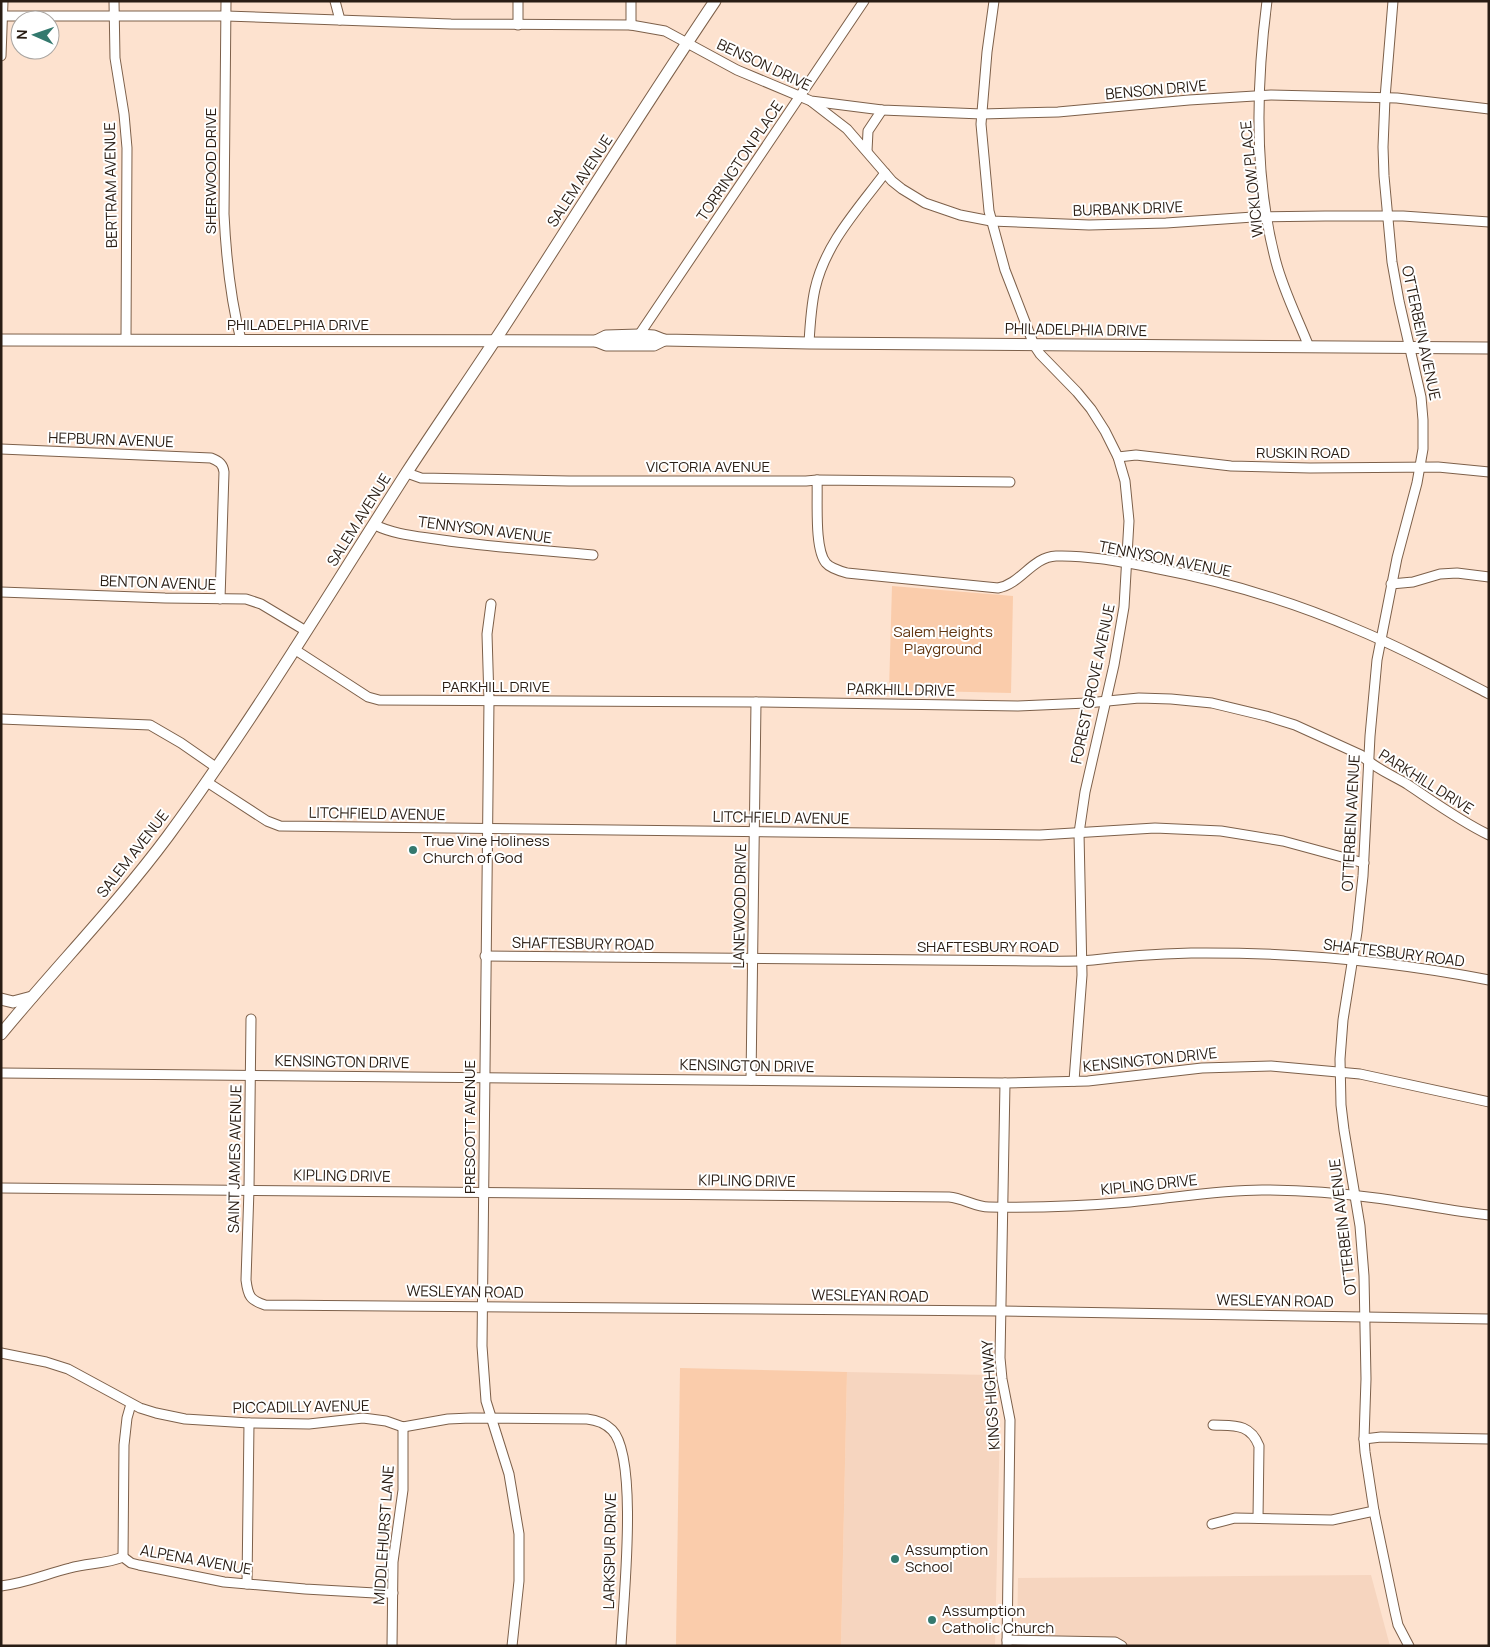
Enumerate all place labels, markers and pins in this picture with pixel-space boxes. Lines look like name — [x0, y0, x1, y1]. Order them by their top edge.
place label: True Vine Holiness Church of God — [423, 830, 550, 868]
marker: True Vine Holiness Church of God — [407, 844, 419, 856]
place label: Assumption School — [905, 1539, 988, 1577]
marker: Assumption School — [889, 1553, 901, 1565]
place label: Assumption Catholic Church — [942, 1600, 1054, 1638]
marker: Assumption Catholic Church — [926, 1614, 938, 1626]

